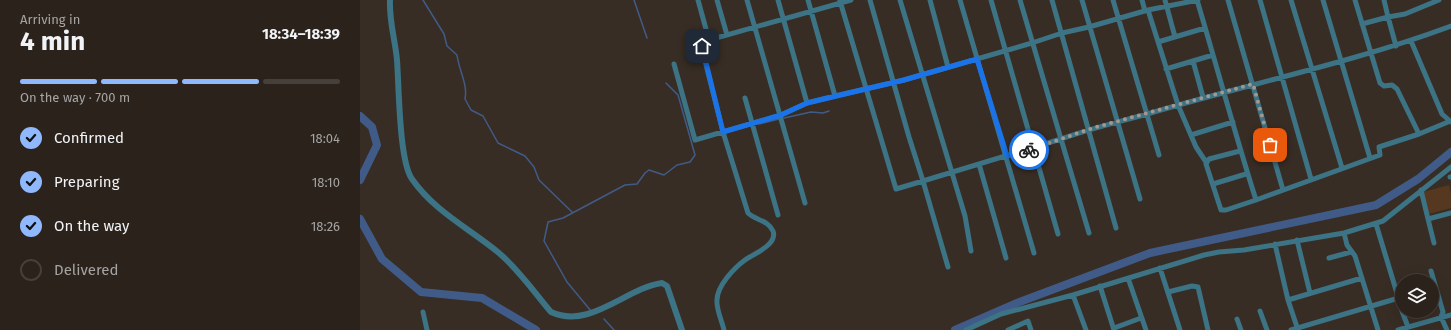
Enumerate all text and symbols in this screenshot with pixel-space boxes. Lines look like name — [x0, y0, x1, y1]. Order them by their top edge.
text: Arriving in — [20, 12, 80, 27]
text: 18:34–18:39 — [262, 25, 340, 43]
text: 4 min — [20, 26, 85, 57]
pin — [685, 29, 719, 63]
icon: home — [691, 35, 713, 57]
text: On the way · 700 m — [20, 90, 130, 105]
icon: check — [20, 127, 42, 149]
pin — [1253, 128, 1287, 162]
text: Confirmed — [54, 129, 124, 147]
courier — [1009, 130, 1049, 170]
text: 18:04 — [310, 131, 340, 146]
icon: bag — [1259, 134, 1281, 156]
icon: bike — [1018, 139, 1040, 161]
icon: check — [20, 171, 42, 193]
text: Preparing — [54, 173, 119, 191]
text: 18:10 — [312, 175, 340, 190]
icon: check — [20, 215, 42, 237]
text: On the way — [54, 217, 129, 235]
text: 18:26 — [311, 219, 340, 234]
text: Delivered — [54, 261, 118, 279]
map controls — [1395, 274, 1439, 318]
button: layers — [1395, 274, 1439, 318]

